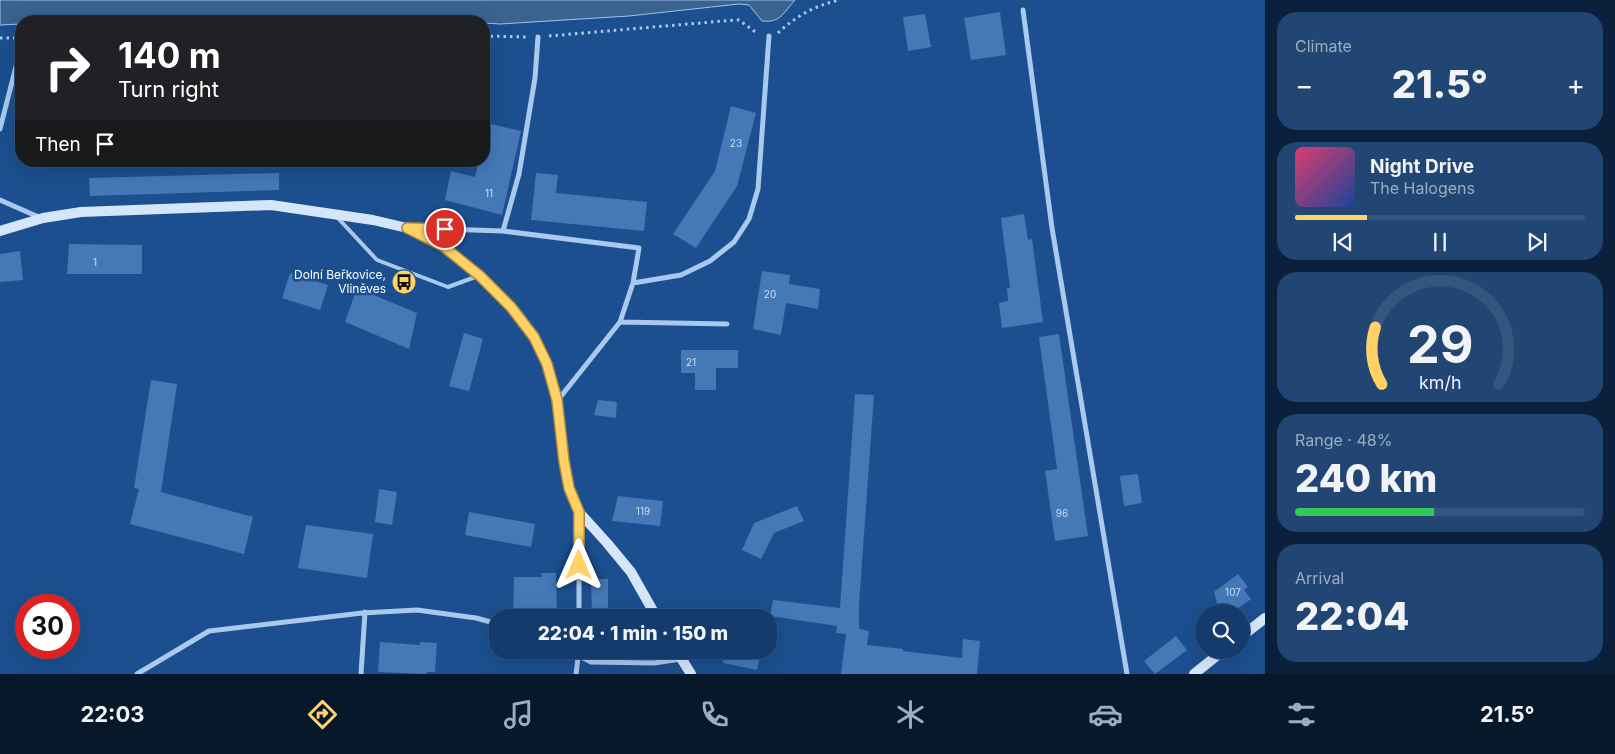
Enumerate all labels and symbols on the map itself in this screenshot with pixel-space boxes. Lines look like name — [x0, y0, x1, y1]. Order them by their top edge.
house number: 23 — [730, 137, 742, 149]
house number: 11 — [485, 187, 493, 199]
pin — [424, 208, 466, 250]
house number: 1 — [93, 256, 97, 268]
place label: Dolní Beřkovice, Vliněves — [294, 267, 386, 296]
bus stop icon: Dolní Beřkovice, Vliněves — [391, 269, 417, 295]
house number: 20 — [764, 288, 776, 300]
house number: 21 — [686, 356, 696, 368]
house number: 119 — [636, 505, 650, 517]
house number: 96 — [1056, 507, 1068, 519]
position arrow — [552, 538, 604, 590]
house number: 107 — [1225, 586, 1241, 598]
speed limit sign: 30 — [15, 594, 80, 659]

